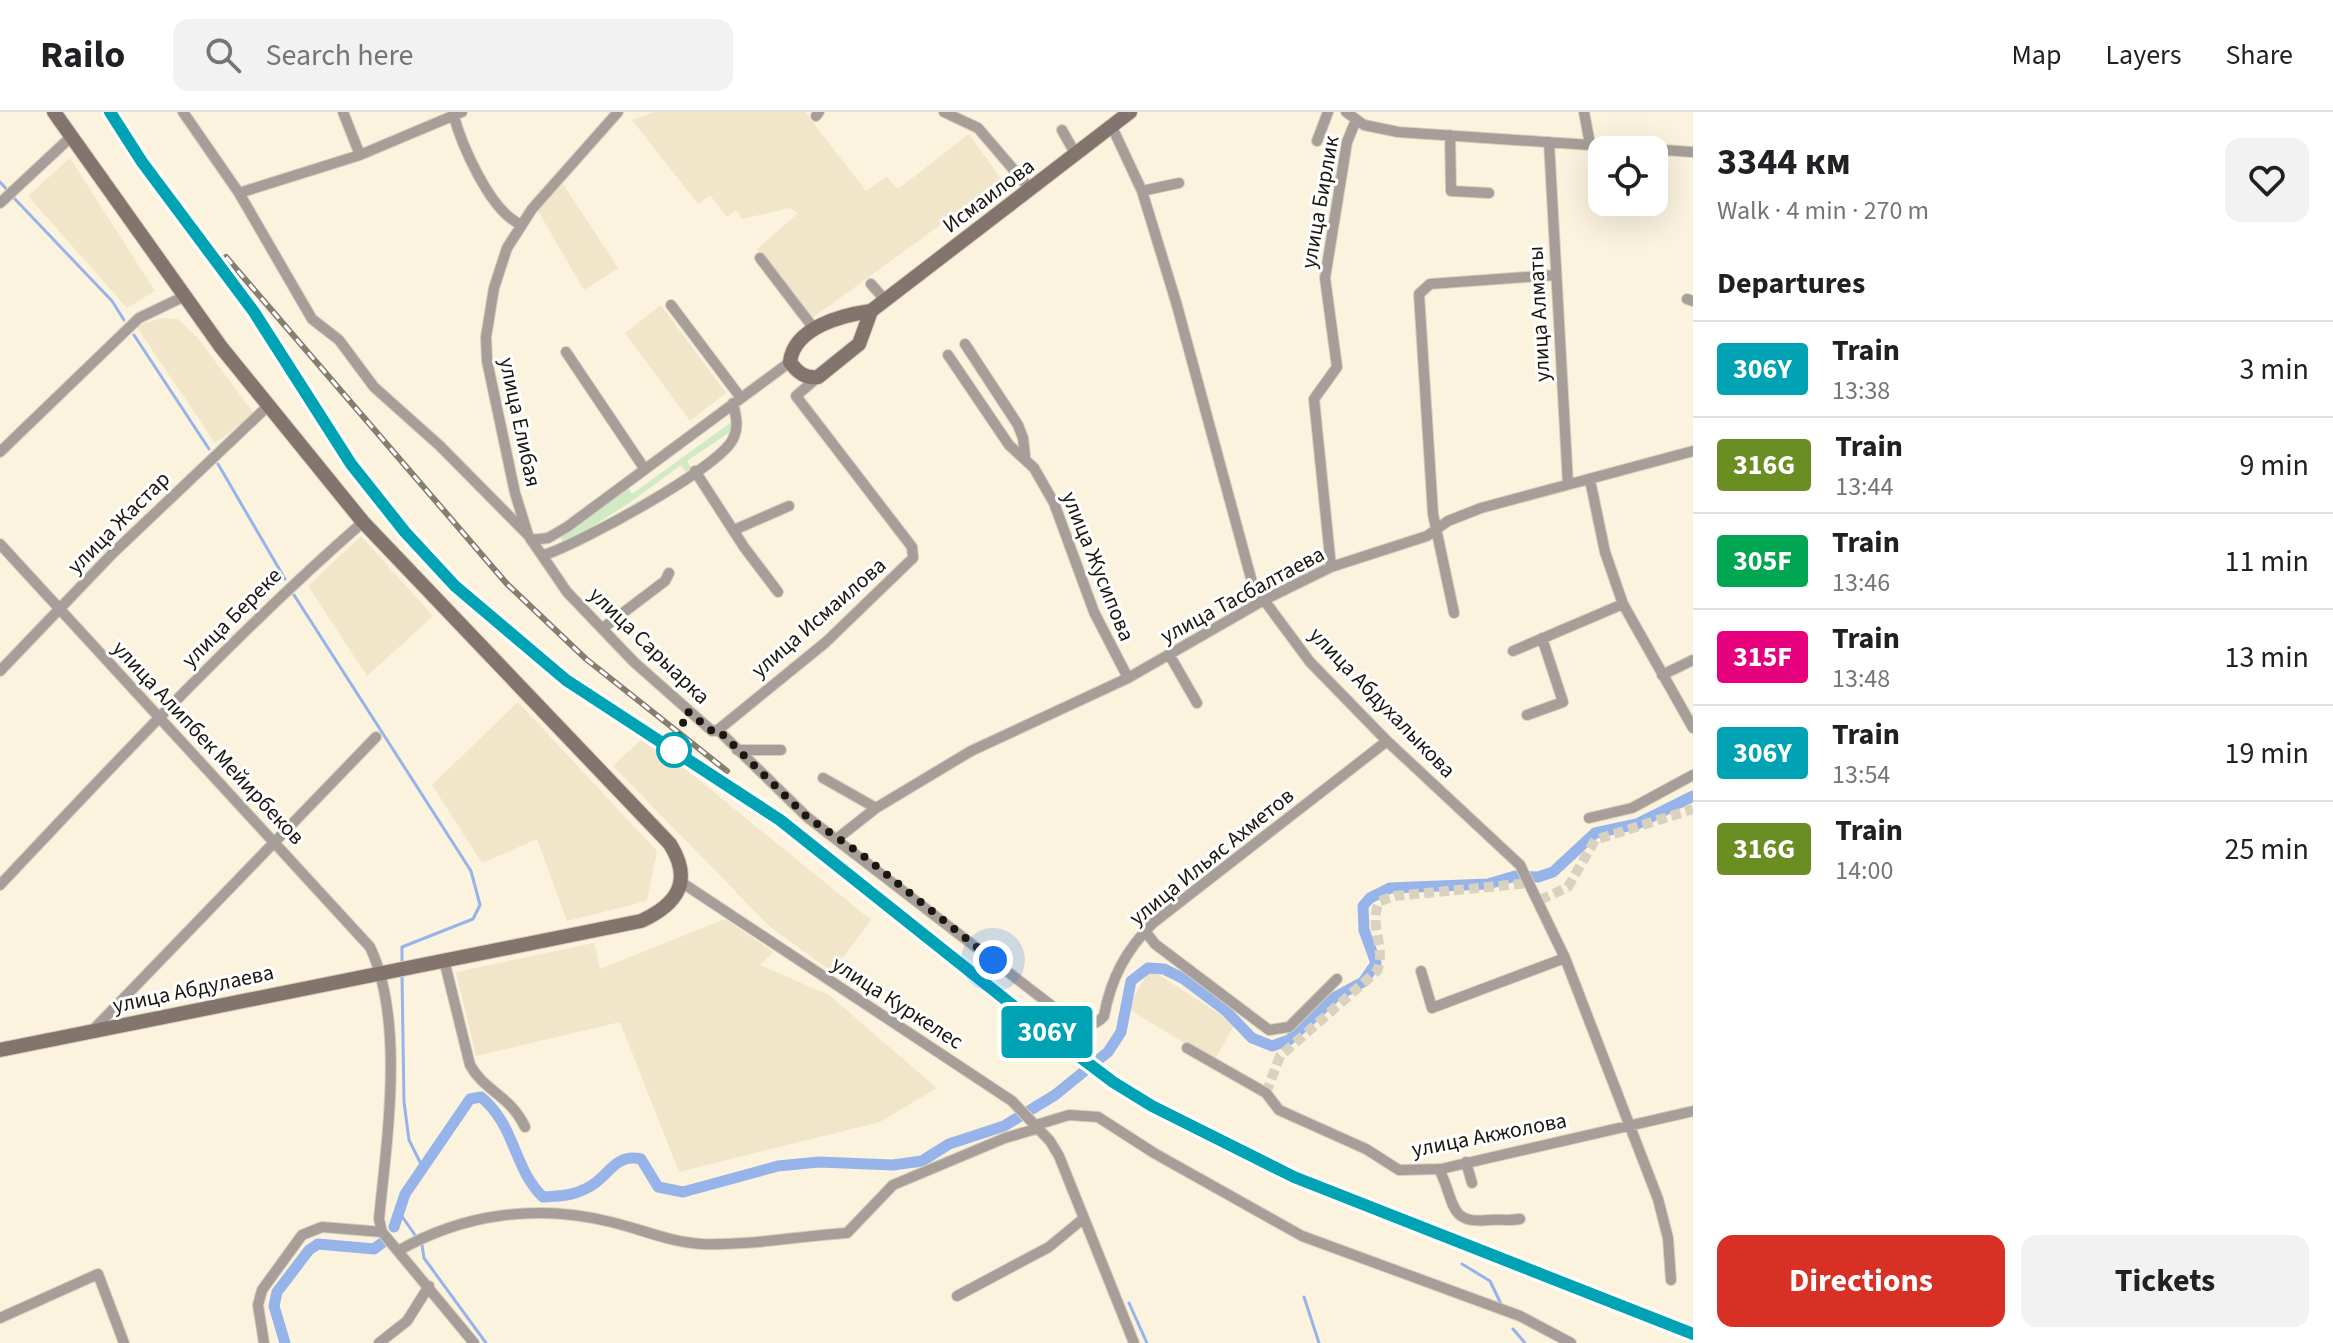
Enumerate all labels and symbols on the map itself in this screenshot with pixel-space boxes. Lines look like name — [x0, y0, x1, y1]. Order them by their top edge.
street label: улица Бирлик — [1293, 133, 1347, 271]
street label: Исмаилова — [936, 151, 1041, 241]
street label: улица Алматы — [1519, 245, 1559, 383]
street label: улица Елибая — [491, 354, 549, 490]
street label: улица Жастар — [60, 464, 177, 581]
street label: улица Жусипова — [1053, 487, 1143, 646]
street label: улица Тасбалтаева — [1155, 538, 1330, 652]
street label: улица Исмаилова — [744, 550, 893, 686]
street label: улица Береке — [174, 560, 289, 675]
street label: улица Сарыарка — [581, 579, 717, 712]
street label: улица Абдухалыкова — [1301, 620, 1463, 786]
street label: улица Алипбек Мейирбеков — [105, 633, 312, 852]
unlabelled marker — [657, 733, 691, 767]
street label: улица Ильяс Ахметов — [1122, 780, 1301, 933]
your location — [973, 940, 1013, 980]
street label: улица Куркелес — [825, 948, 969, 1057]
street label: улица Абдулаева — [110, 956, 277, 1022]
line badge: 306Y — [991, 1006, 1103, 1058]
street label: улица Акжолова — [1409, 1104, 1569, 1166]

